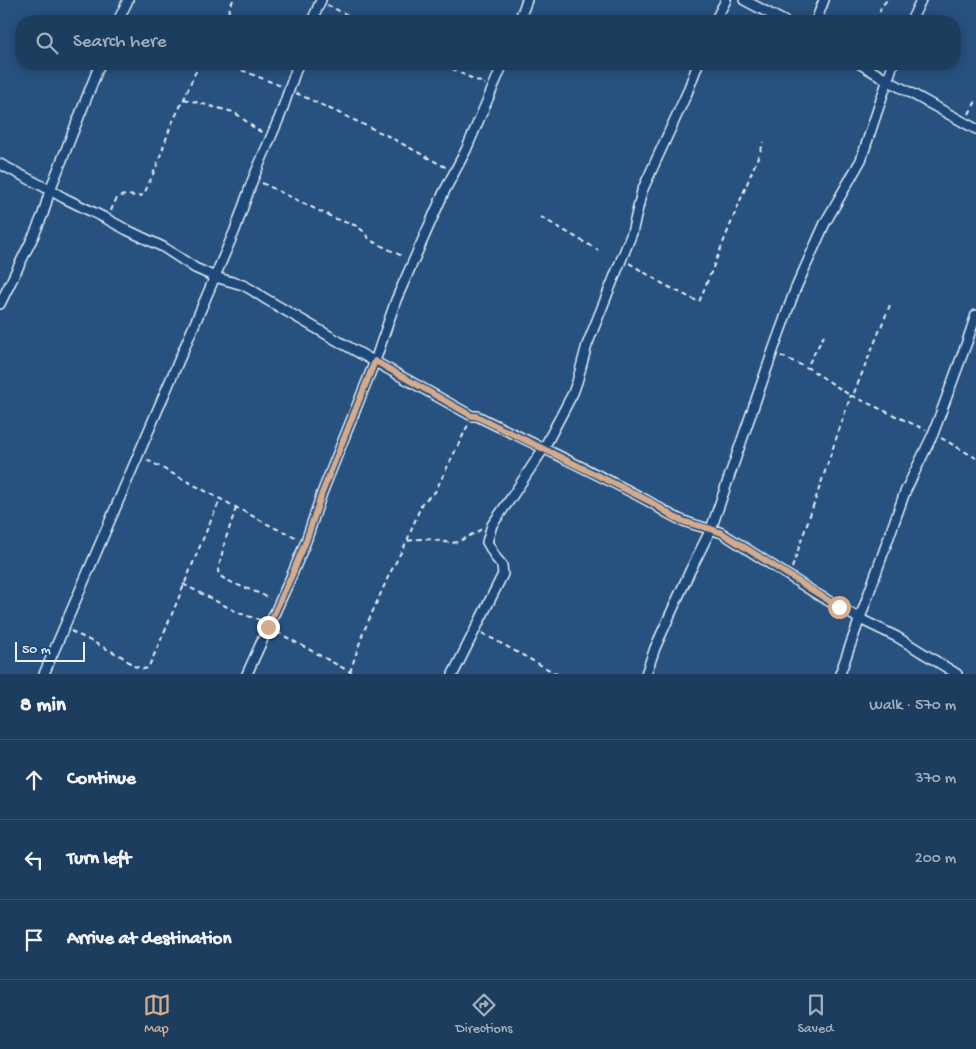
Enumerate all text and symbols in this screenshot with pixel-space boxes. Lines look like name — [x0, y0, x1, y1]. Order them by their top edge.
search box — [15, 15, 961, 70]
icon: search — [33, 29, 61, 57]
text: Search here — [73, 31, 167, 54]
route start — [828, 596, 851, 619]
route end — [257, 616, 280, 639]
scale bar — [15, 639, 85, 662]
text: 50 m — [22, 642, 51, 659]
text: 8 min — [20, 694, 66, 719]
text: Walk · 570 m — [869, 697, 956, 716]
icon: ahead — [20, 766, 48, 794]
text: Continue — [67, 768, 136, 791]
text: 370 m — [915, 770, 956, 789]
icon: left — [20, 846, 48, 874]
text: Turn left — [67, 848, 131, 871]
text: 200 m — [915, 850, 956, 869]
icon: arrive — [20, 926, 48, 954]
text: Arrive at destination — [67, 928, 231, 951]
tab: Map — [143, 991, 171, 1038]
tab: Directions — [456, 991, 513, 1038]
tab: Saved — [798, 991, 833, 1038]

